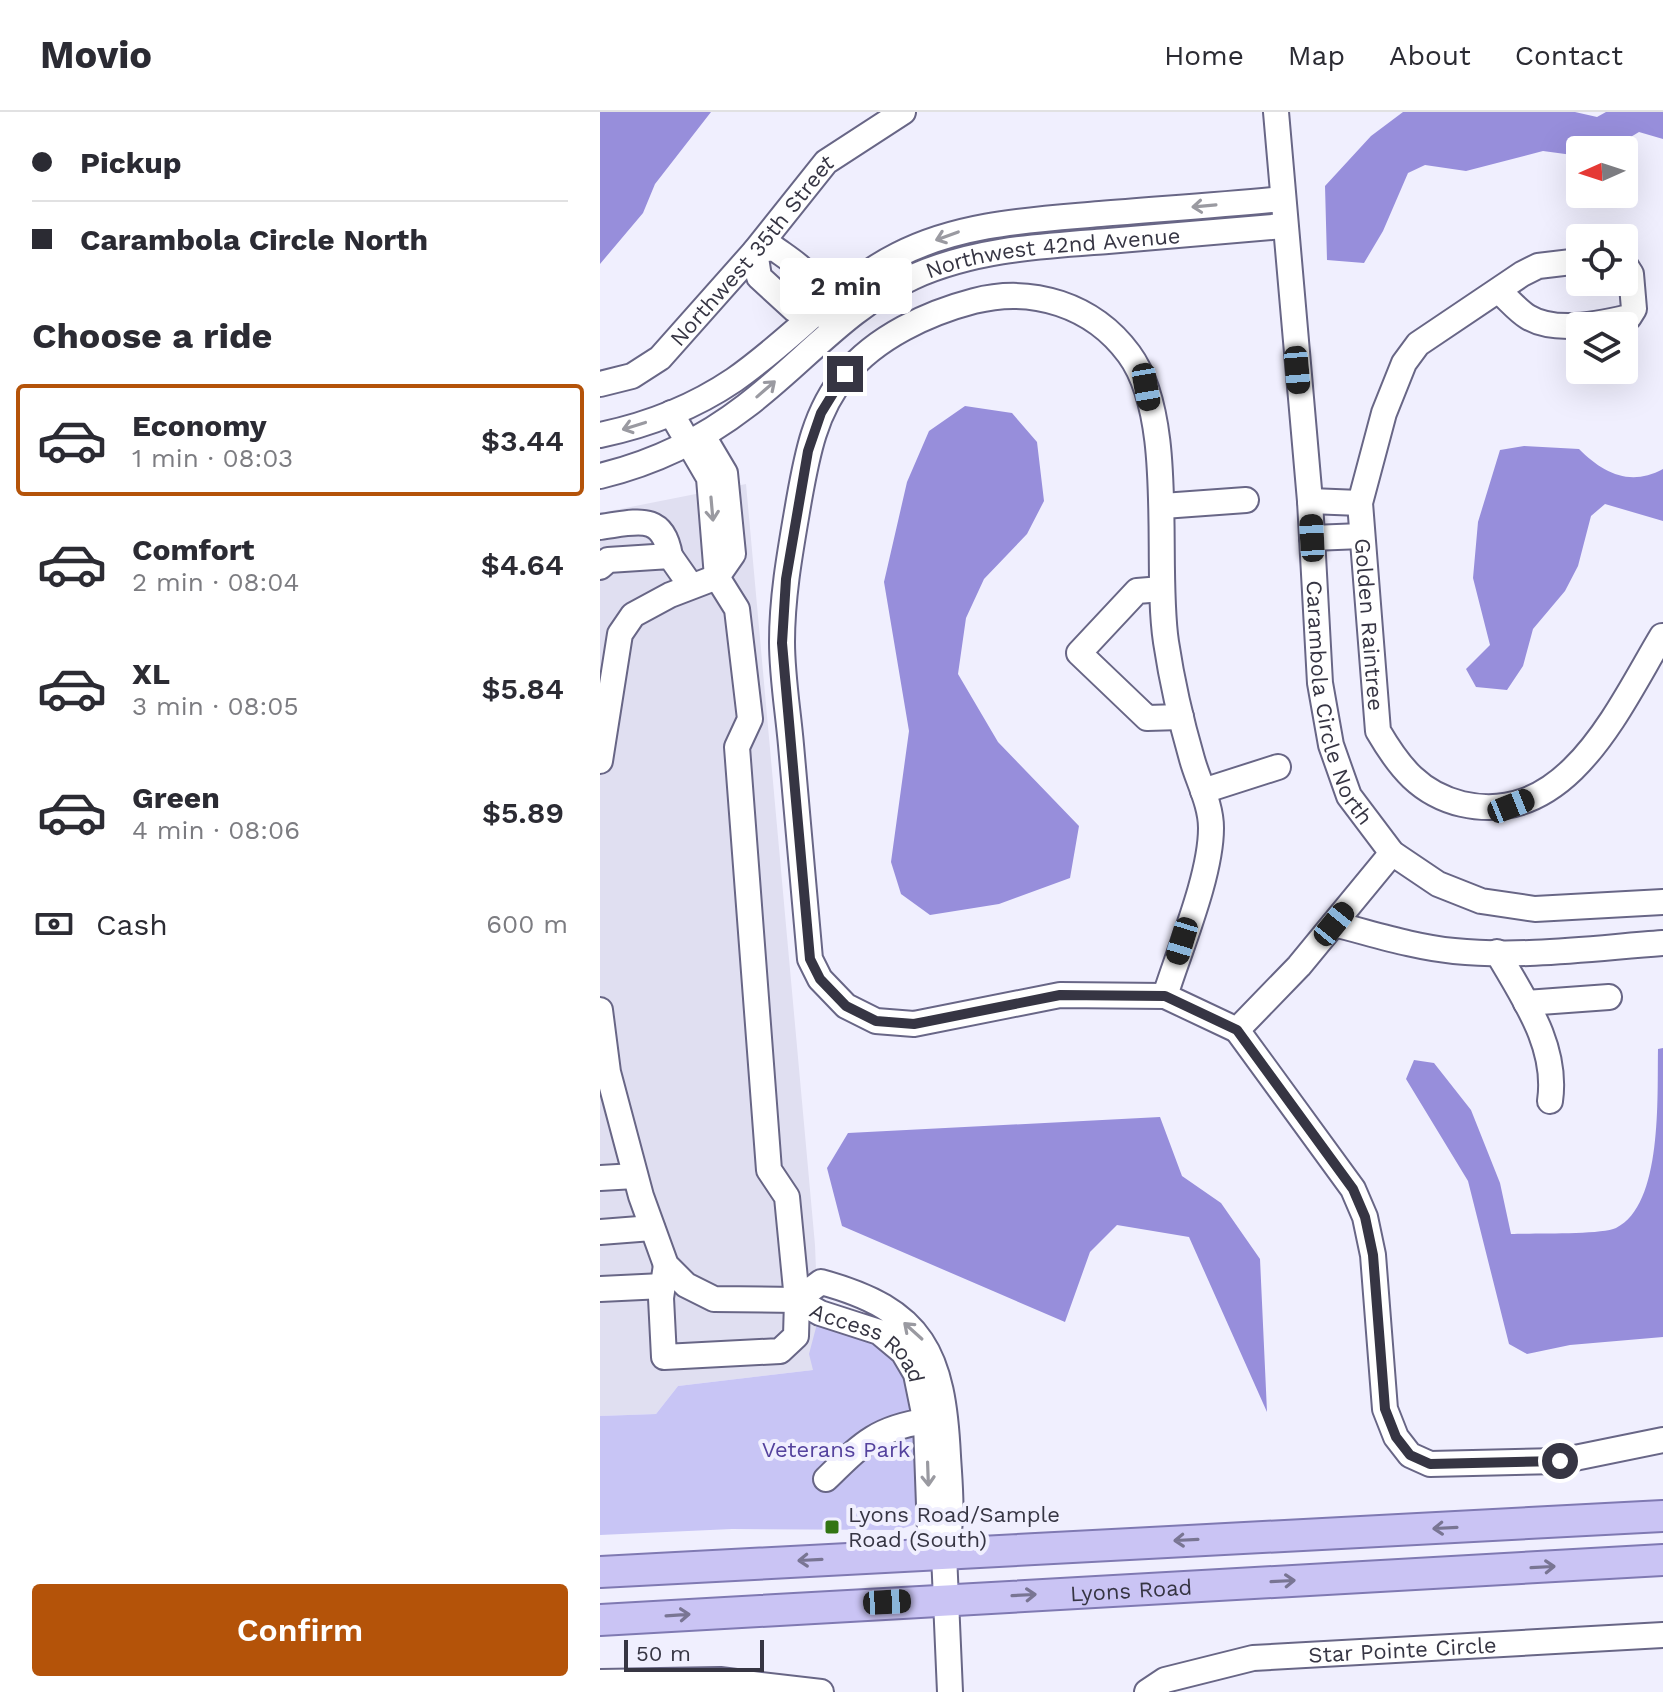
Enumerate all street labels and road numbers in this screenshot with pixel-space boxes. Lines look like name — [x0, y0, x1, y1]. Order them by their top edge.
street label: Northwest 35th Street — [665, 148, 837, 351]
street label: Northwest 42nd Avenue — [922, 222, 1181, 283]
street label: Golden Raintree — [1350, 537, 1389, 712]
street label: Carambola Circle North — [1302, 580, 1378, 829]
street label: Access Road — [806, 1298, 930, 1384]
street label: Lyons Road — [1069, 1574, 1193, 1606]
street label: Star Pointe Circle — [1308, 1632, 1497, 1667]

